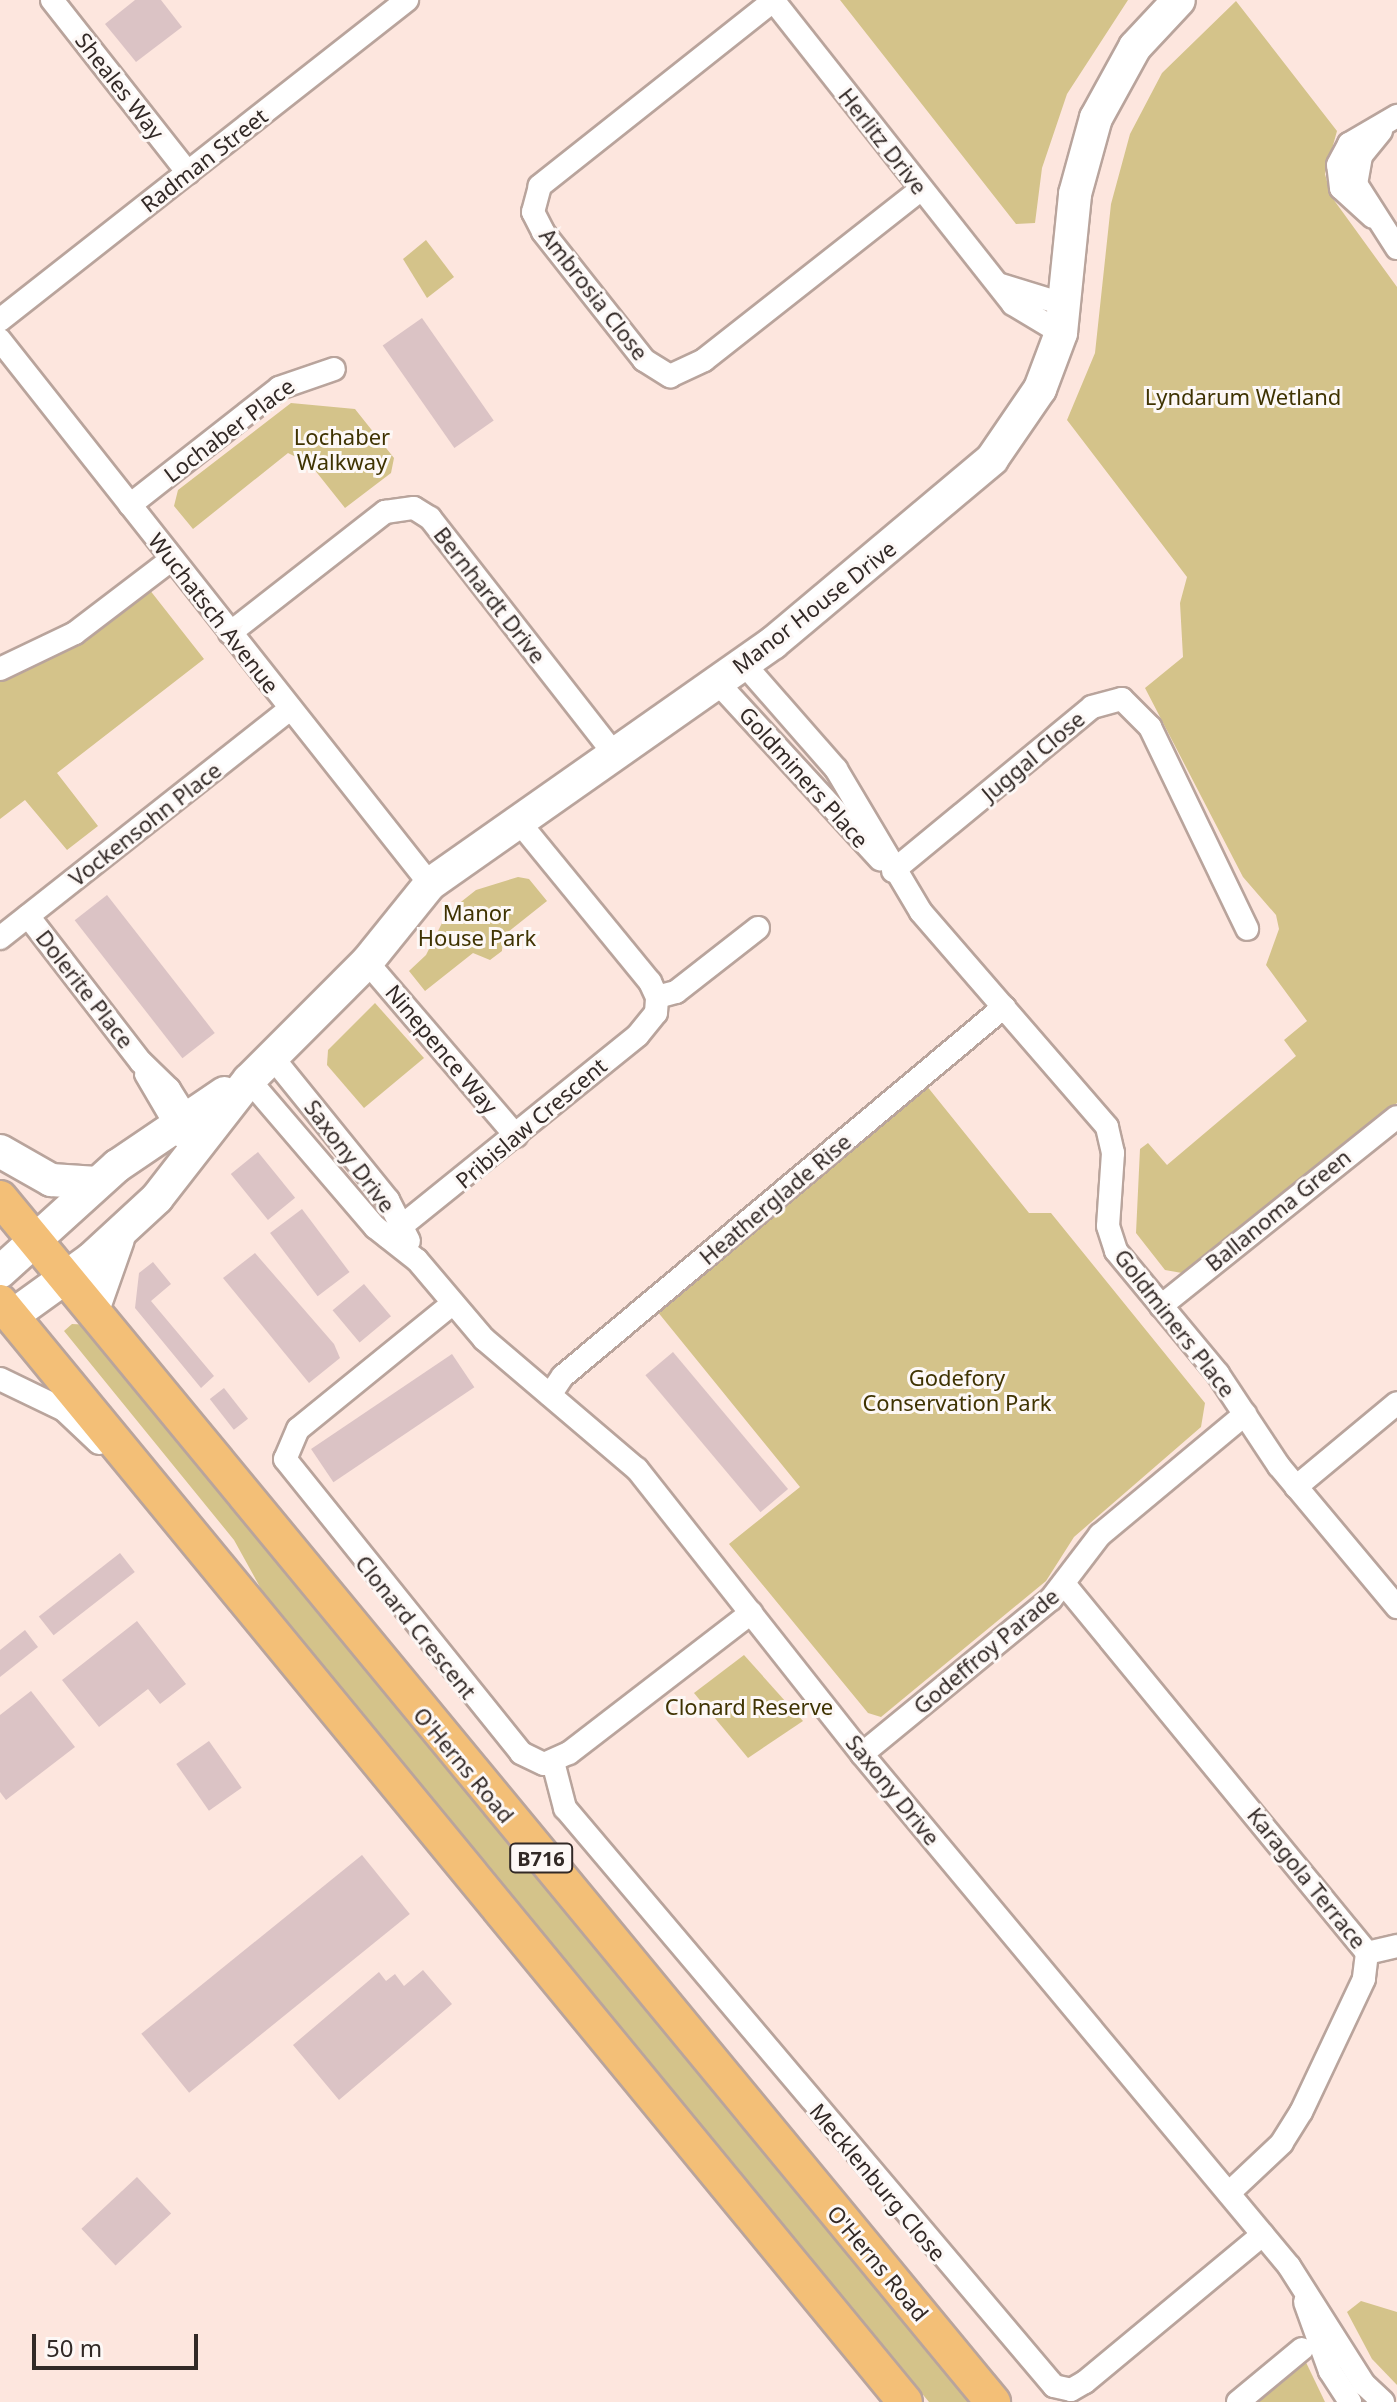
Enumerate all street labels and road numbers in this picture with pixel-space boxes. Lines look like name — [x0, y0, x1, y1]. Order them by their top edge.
street label: Sheales Way — [70, 27, 170, 145]
street label: Herlitz Drive — [833, 83, 933, 199]
street label: Radman Street — [136, 102, 272, 218]
street label: Ambrosia Close — [534, 223, 654, 365]
street label: Lochaber Place — [159, 372, 299, 488]
street label: Bernhardt Drive — [429, 522, 551, 668]
street label: Wuchatsch Avenue — [143, 528, 285, 698]
street label: Manor House Drive — [727, 535, 901, 679]
street label: Goldminers Place — [734, 701, 874, 853]
street label: Juggal Close — [976, 705, 1090, 807]
street label: Vockensohn Place — [64, 757, 226, 891]
street label: Dolerite Place — [31, 925, 139, 1053]
street label: Ninepence Way — [380, 979, 504, 1119]
street label: Pribislaw Crescent — [450, 1052, 612, 1194]
street label: Saxony Drive — [299, 1095, 401, 1217]
street label: Heatherglade Rise — [694, 1128, 856, 1270]
street label: Ballanoma Green — [1200, 1143, 1356, 1277]
street label: Goldminers Place — [1109, 1244, 1241, 1402]
street label: Clonard Crescent — [350, 1550, 482, 1704]
street label: Godeffroy Parade — [908, 1583, 1064, 1719]
street label: O'Herns Road — [408, 1702, 520, 1828]
street label: Saxony Drive — [841, 1730, 945, 1850]
street label: Karagola Terrace — [1242, 1802, 1372, 1954]
road number: B716 — [509, 1842, 573, 1874]
street label: Mecklenburg Close — [804, 2098, 952, 2266]
street label: O'Herns Road — [822, 2200, 934, 2326]

